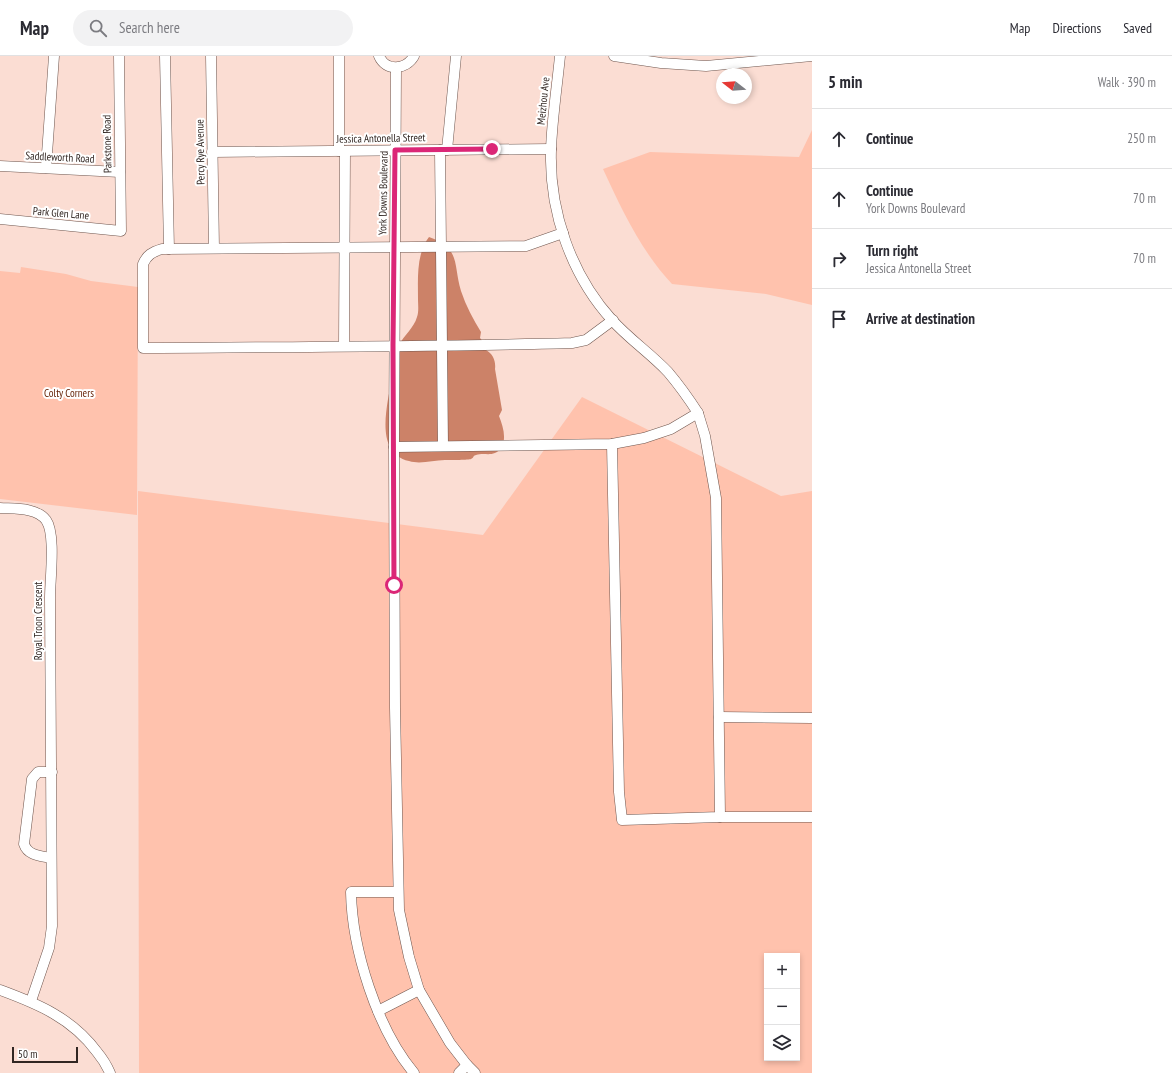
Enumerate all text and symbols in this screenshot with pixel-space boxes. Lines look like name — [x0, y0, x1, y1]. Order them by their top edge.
search box — [73, 10, 353, 46]
text: Map — [20, 16, 49, 40]
icon: search — [87, 17, 109, 39]
text: Search here — [119, 18, 180, 37]
text: Map — [1010, 19, 1030, 37]
text: Directions — [1052, 19, 1101, 37]
text: Saved — [1123, 19, 1152, 37]
north arrow — [716, 68, 752, 104]
text: 5 min — [828, 71, 862, 93]
text: Walk · 390 m — [1098, 74, 1156, 91]
street label: Meizhou Ave — [534, 76, 553, 126]
street label: Parkstone Road — [99, 115, 115, 173]
street label: Percy Rye Avenue — [192, 119, 208, 185]
icon: ahead — [828, 128, 850, 150]
text: Continue — [866, 129, 913, 148]
street label: Jessica Antonella Street — [335, 130, 426, 146]
text: 250 m — [1127, 130, 1156, 147]
route end — [483, 140, 501, 158]
street label: Saddleworth Road — [25, 148, 95, 166]
street label: York Downs Boulevard — [375, 151, 391, 235]
text: Continue — [866, 181, 913, 200]
icon: ahead — [828, 188, 850, 210]
text: 70 m — [1133, 190, 1156, 207]
text: York Downs Boulevard — [866, 200, 966, 217]
street label: Park Glen Lane — [32, 204, 90, 222]
text: Turn right — [866, 241, 918, 260]
icon: right — [828, 248, 850, 270]
text: 70 m — [1133, 250, 1156, 267]
text: Jessica Antonella Street — [866, 260, 971, 277]
icon: arrive — [828, 308, 850, 330]
text: Arrive at destination — [866, 309, 975, 328]
park label: Colty Corners — [44, 386, 94, 400]
route start — [385, 576, 403, 594]
street label: Royal Troon Crescent — [31, 582, 45, 660]
map controls — [764, 953, 800, 1061]
button: + — [764, 953, 800, 989]
button: − — [764, 989, 800, 1025]
button: layers — [764, 1025, 800, 1061]
scale bar — [12, 1045, 78, 1064]
text: 50 m — [18, 1047, 37, 1061]

